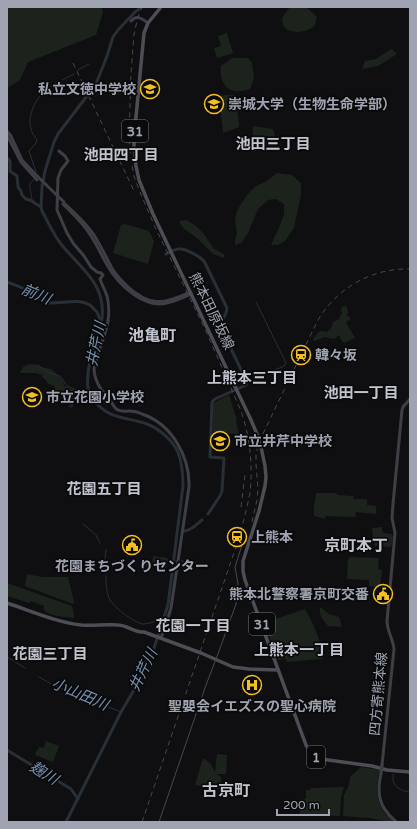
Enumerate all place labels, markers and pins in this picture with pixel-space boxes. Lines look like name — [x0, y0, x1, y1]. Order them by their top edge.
school or university icon: 私立文徳中学校 — [139, 78, 161, 100]
place label: 私立文徳中学校 — [38, 81, 136, 98]
school or university icon: 崇城大学（生物生命学部） — [203, 93, 225, 115]
place label: 崇城大学（生物生命学部） — [228, 96, 396, 113]
station icon: 韓々坂 — [290, 344, 312, 366]
place label: 韓々坂 — [315, 347, 357, 364]
school or university icon: 市立花園小学校 — [21, 386, 43, 408]
place label: 市立花園小学校 — [46, 389, 144, 406]
school or university icon: 市立井芹中学校 — [209, 430, 231, 452]
place label: 市立井芹中学校 — [234, 433, 332, 450]
station icon: 上熊本 — [226, 526, 248, 548]
place label: 上熊本 — [251, 529, 293, 546]
public building icon: 花園まちづくりセンター — [121, 534, 143, 556]
place label: 花園まちづくりセンター — [55, 558, 209, 575]
public building icon: 熊本北警察署京町交番 — [372, 583, 394, 605]
place label: 熊本北警察署京町交番 — [229, 586, 369, 603]
hospital icon: 聖嬰会イエズスの聖心病院 — [241, 674, 263, 696]
place label: 聖嬰会イエズスの聖心病院 — [168, 698, 336, 715]

